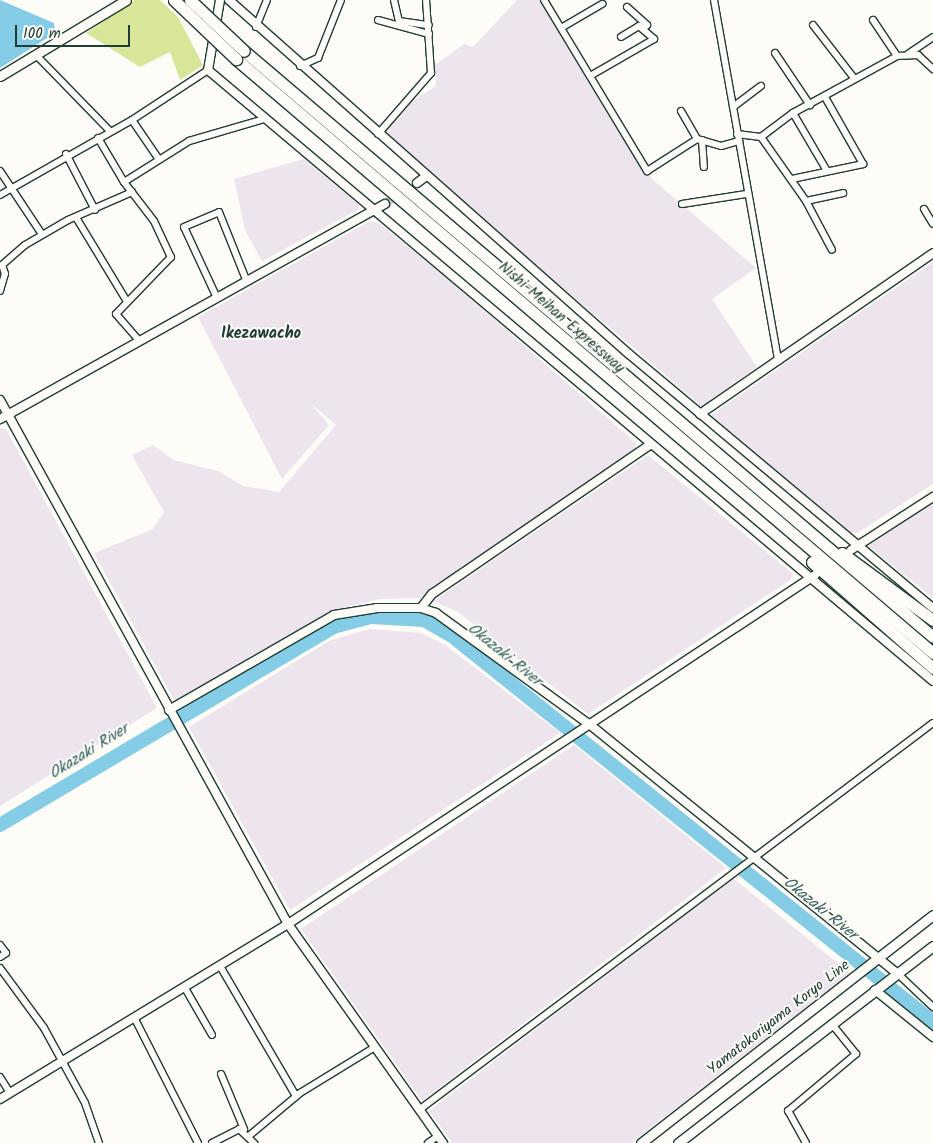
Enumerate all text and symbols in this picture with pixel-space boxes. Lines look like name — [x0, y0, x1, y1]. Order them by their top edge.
scale bar — [18, 15, 132, 47]
text: 100 m — [23, 22, 61, 46]
street label: Nishi-Meihan Expressway — [494, 258, 628, 378]
district label: Ikezawacho — [221, 324, 301, 344]
water label: Okazaki River — [463, 619, 545, 691]
water label: Okazaki River — [46, 720, 132, 784]
water label: Okazaki River — [779, 873, 861, 945]
street label: Yamatokoriyama Koryo Line — [704, 957, 854, 1079]

